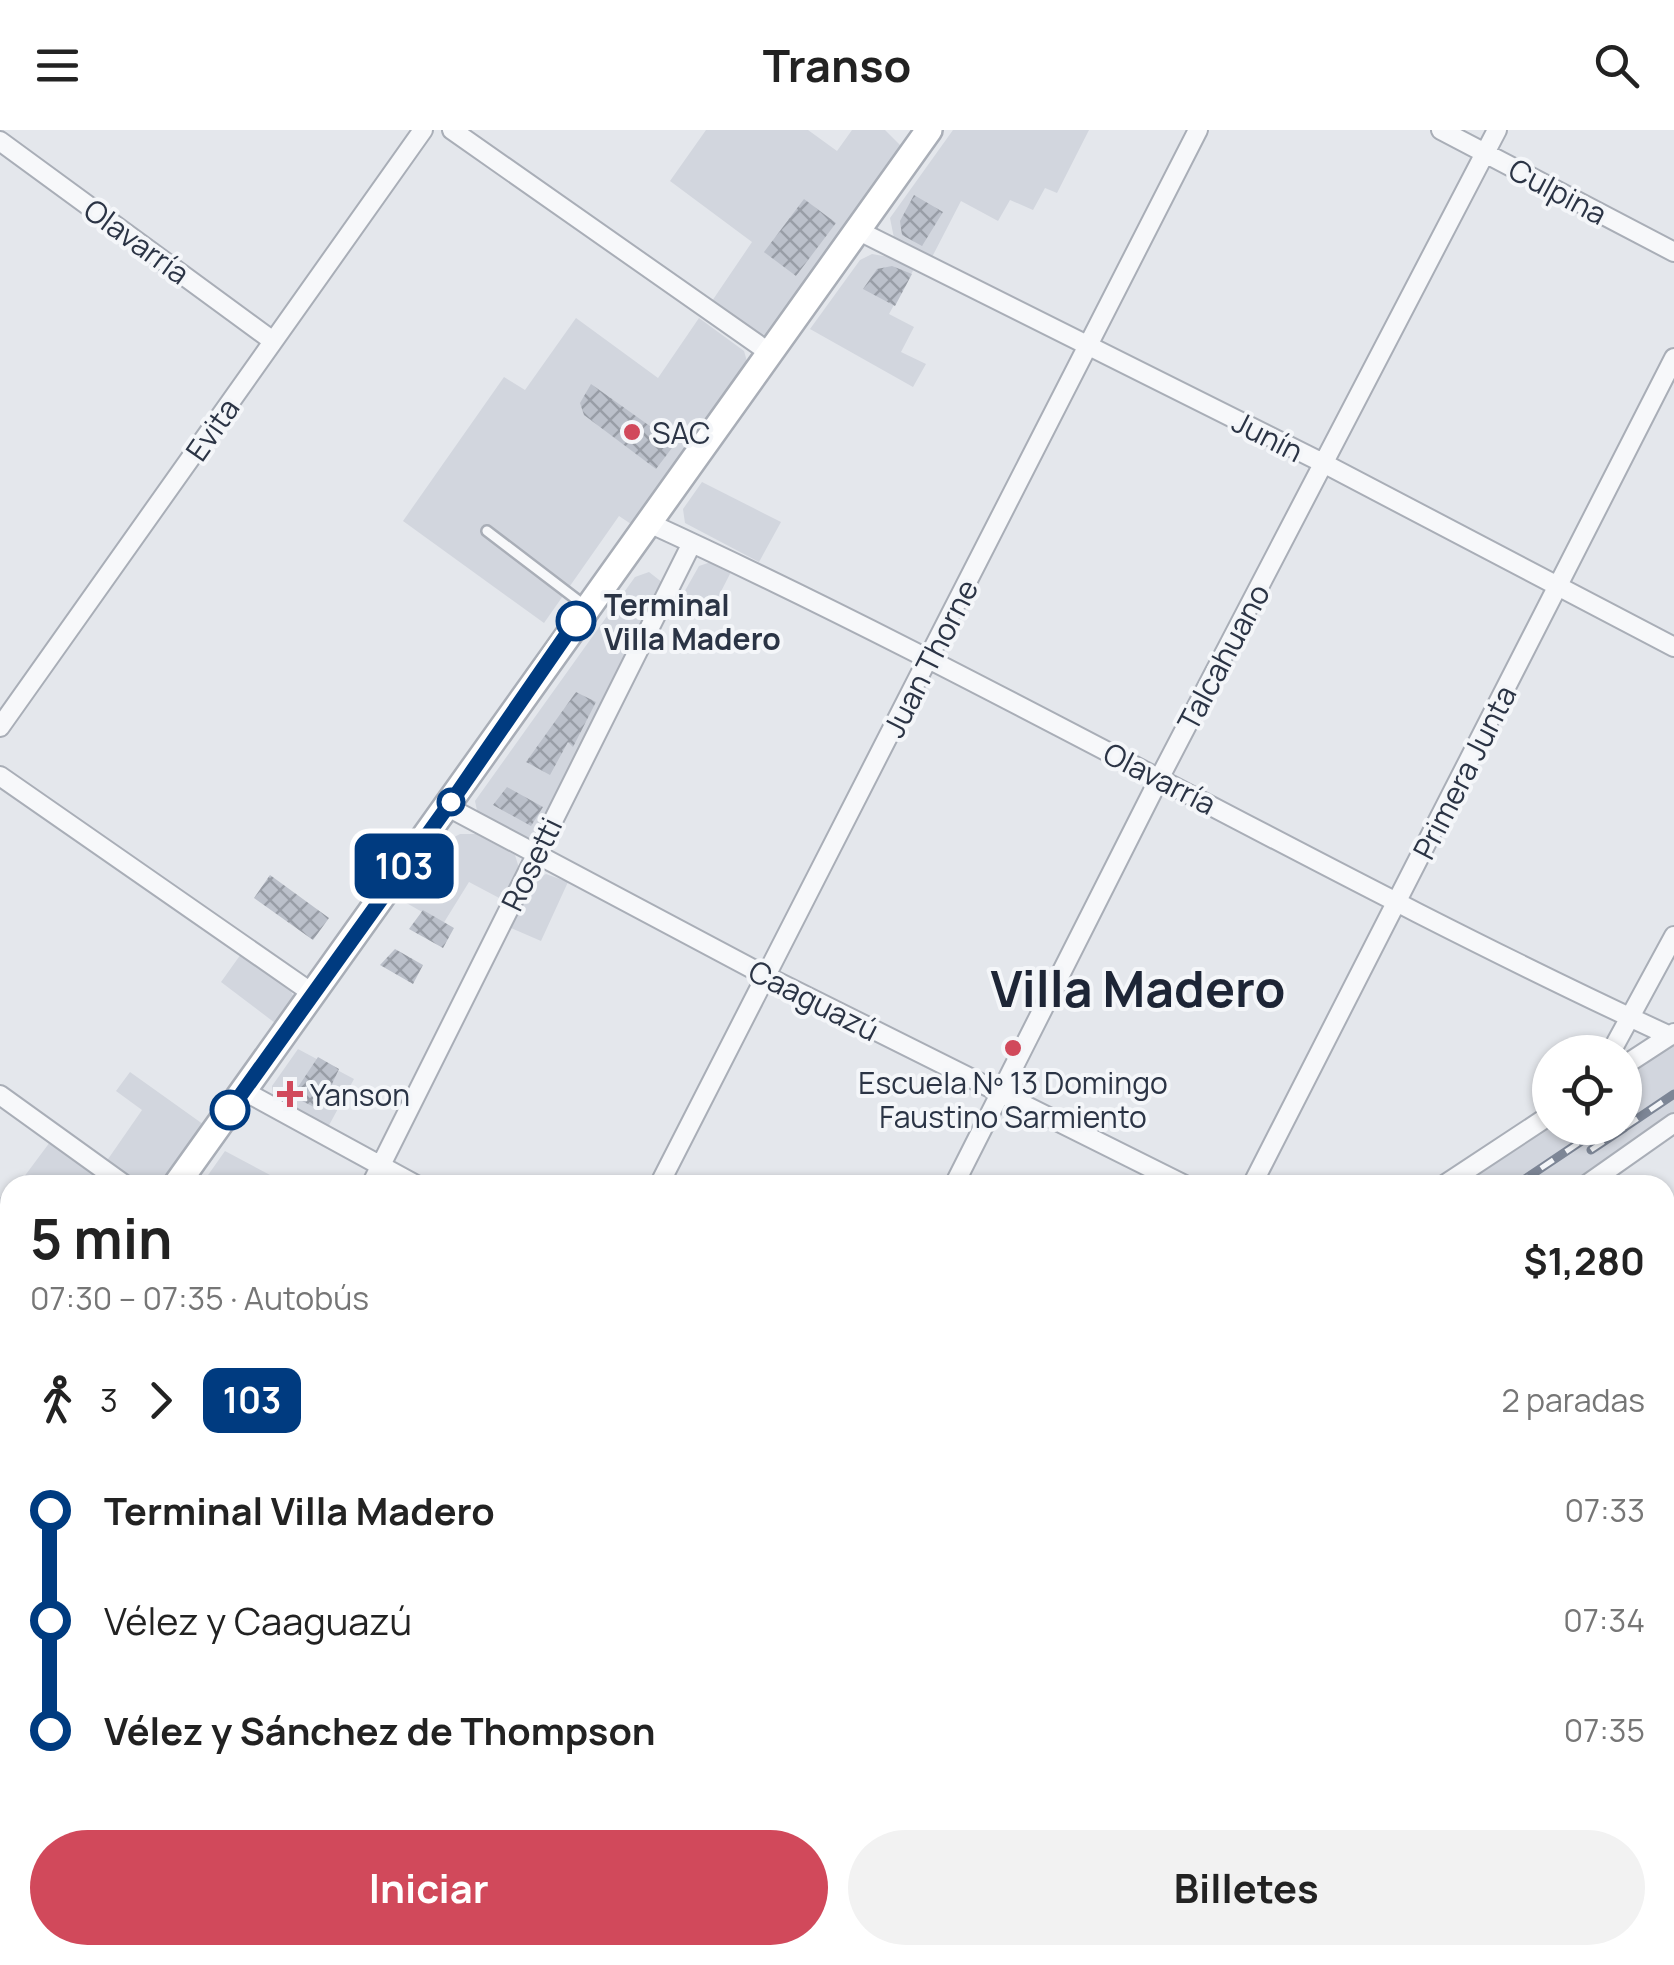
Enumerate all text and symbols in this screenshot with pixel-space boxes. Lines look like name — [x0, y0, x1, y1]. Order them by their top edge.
text: Transo — [763, 34, 911, 96]
icon: menu — [30, 38, 85, 93]
icon: search — [1589, 38, 1644, 93]
street label: Culpina — [1502, 148, 1614, 234]
street label: Olavarría — [76, 189, 198, 293]
street label: Evita — [176, 389, 248, 469]
street label: Junín — [1226, 401, 1310, 471]
place label: SAC — [652, 412, 710, 453]
marker: SAC — [621, 421, 643, 443]
street label: Juan Thorne — [873, 572, 987, 744]
street label: Talcahuano — [1167, 577, 1279, 737]
place label: Terminal Villa Madero — [604, 584, 781, 659]
marker: Terminal Villa Madero — [557, 602, 595, 640]
street label: Primera Junta — [1403, 678, 1525, 866]
street label: Olavarría — [1097, 732, 1223, 824]
unlabelled marker — [438, 789, 464, 815]
street label: Rosetti — [491, 811, 571, 917]
line badge: 103 — [346, 834, 462, 898]
text: 103 — [375, 842, 433, 890]
street label: Caaguazú — [742, 950, 886, 1050]
district label: Villa Madero — [991, 954, 1285, 1022]
map controls — [1532, 1035, 1642, 1145]
button: locate — [1532, 1035, 1642, 1145]
marker: Escuela Nº 13 Domingo Faustino Sarmiento — [1002, 1037, 1024, 1059]
place label: Escuela Nº 13 Domingo Faustino Sarmiento — [858, 1062, 1168, 1137]
place label: Yanson — [310, 1074, 410, 1115]
marker: Yanson — [279, 1083, 301, 1105]
unlabelled marker — [211, 1091, 249, 1129]
text: 5 min — [30, 1200, 173, 1276]
text: $1,280 — [1524, 1234, 1645, 1286]
text: 07:30 – 07:35 · Autobús — [30, 1276, 369, 1320]
icon: walk — [30, 1373, 85, 1428]
icon: forward — [133, 1373, 188, 1428]
text: 103 — [223, 1376, 281, 1424]
text: 3 — [100, 1378, 118, 1422]
text: 2 paradas — [1501, 1378, 1645, 1422]
text: Terminal Villa Madero — [104, 1484, 495, 1536]
text: 07:33 — [1564, 1488, 1645, 1532]
text: Vélez y Caaguazú — [104, 1594, 412, 1646]
text: 07:34 — [1563, 1598, 1645, 1642]
text: Vélez y Sánchez de Thompson — [104, 1704, 656, 1756]
text: 07:35 — [1564, 1708, 1645, 1752]
button: Iniciar — [30, 1830, 828, 1945]
button: Billetes — [848, 1830, 1645, 1945]

